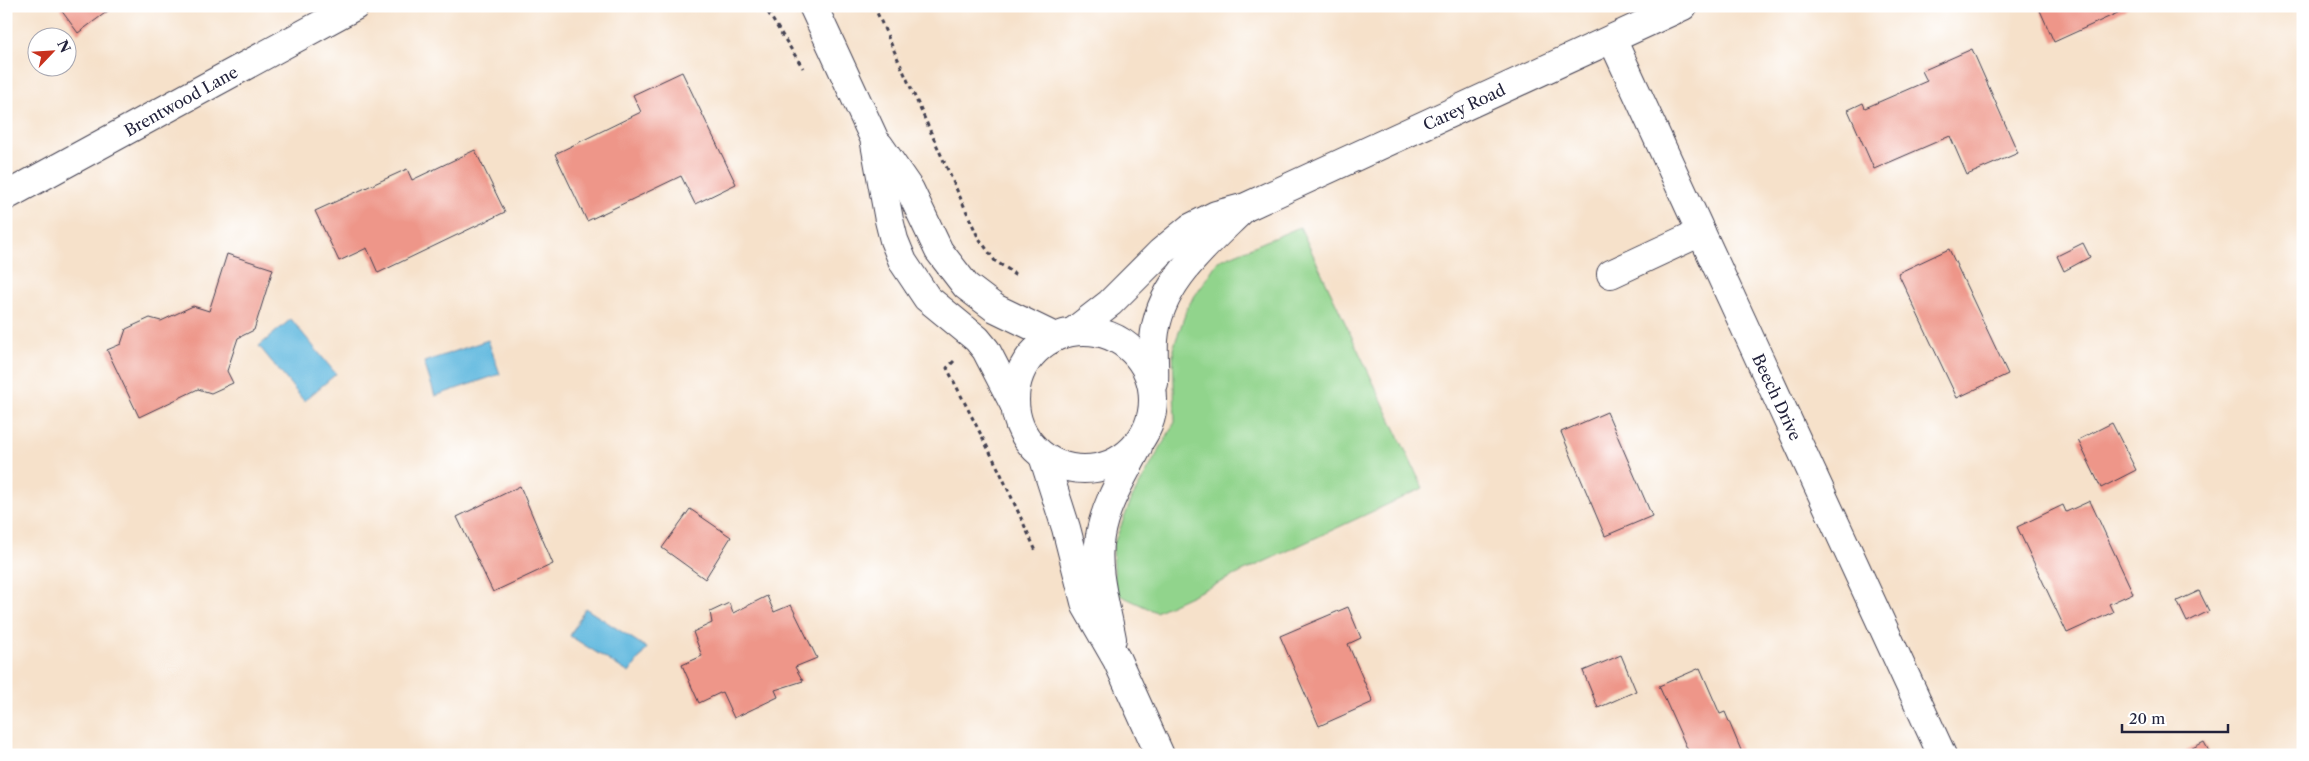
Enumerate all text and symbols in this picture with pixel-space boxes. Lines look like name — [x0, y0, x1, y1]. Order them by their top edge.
north arrow — [28, 28, 78, 78]
text: N — [53, 37, 75, 56]
street label: Brentwood Lane — [121, 62, 241, 140]
street label: Carey Road — [1420, 79, 1508, 135]
street label: Beech Drive — [1748, 350, 1806, 444]
scale bar — [2122, 701, 2228, 733]
text: 20 m — [2129, 709, 2165, 728]

